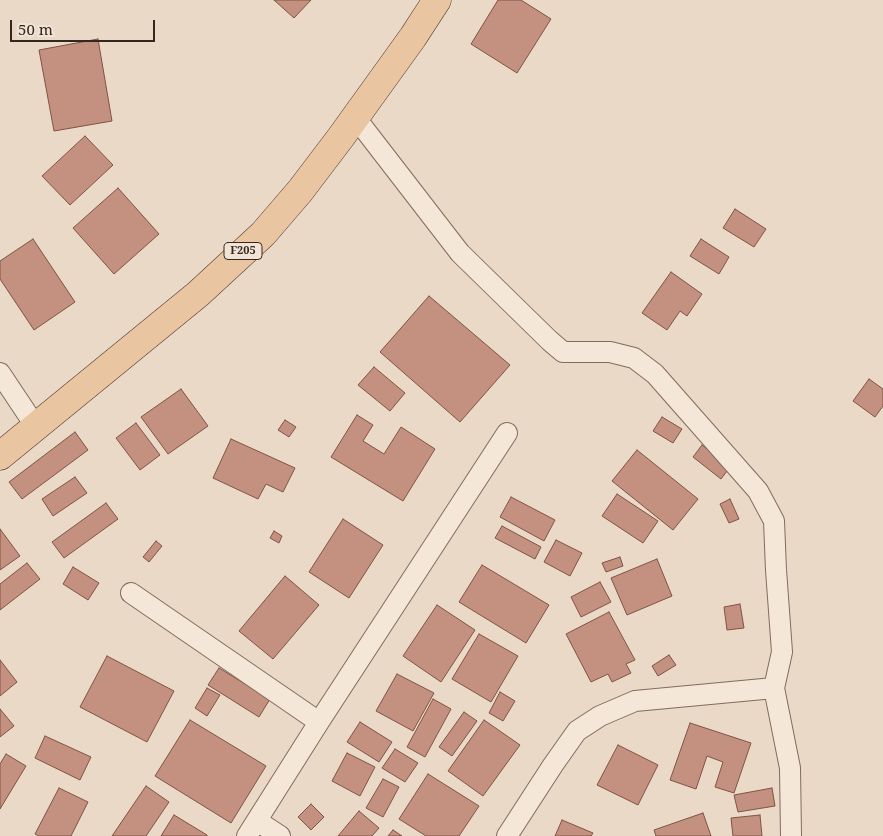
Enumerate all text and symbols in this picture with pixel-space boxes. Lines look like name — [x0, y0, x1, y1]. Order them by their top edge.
scale bar — [12, 10, 158, 42]
text: 50 m — [18, 19, 53, 39]
road number: F205 — [224, 242, 262, 260]

